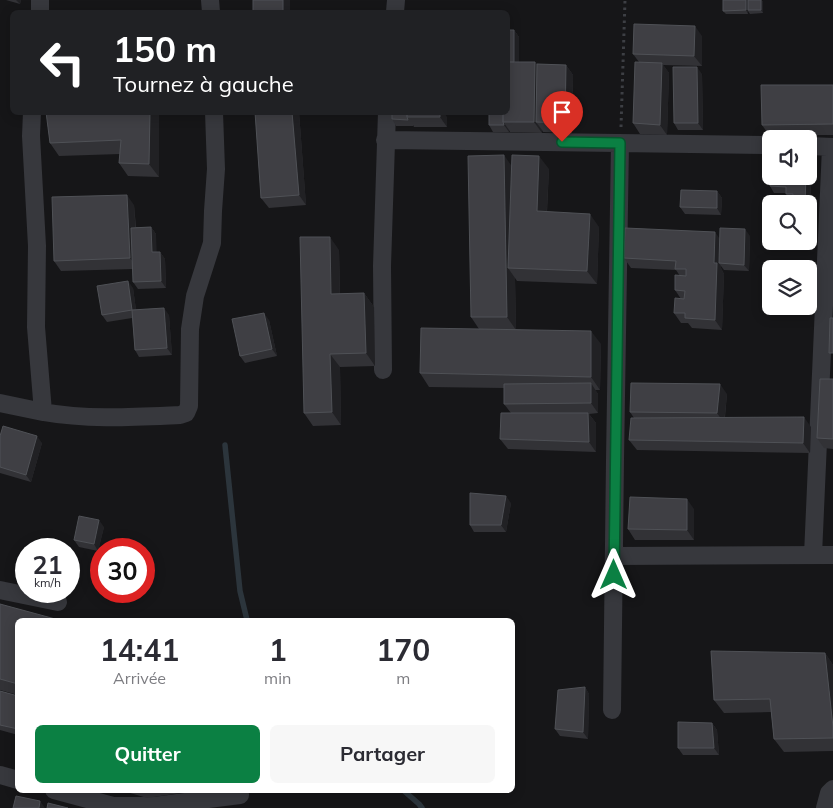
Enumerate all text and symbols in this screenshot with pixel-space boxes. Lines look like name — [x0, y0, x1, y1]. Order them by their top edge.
text: 150 m — [113, 27, 217, 71]
icon: left — [30, 30, 95, 95]
text: Tournez à gauche — [113, 70, 294, 98]
pin — [541, 91, 583, 142]
icon: arrive — [548, 98, 576, 126]
map controls — [762, 130, 817, 315]
button: sound — [762, 130, 817, 185]
button: search — [762, 195, 817, 250]
button: layers — [762, 260, 817, 315]
speed limit sign: 30 — [90, 538, 155, 603]
position arrow — [587, 548, 639, 600]
text: 21 — [32, 549, 63, 580]
text: km/h — [34, 575, 61, 590]
text: 14:41 — [100, 631, 179, 669]
text: 1 — [269, 631, 287, 669]
text: 170 — [376, 631, 430, 669]
text: Arrivée — [113, 668, 166, 688]
text: min — [264, 668, 291, 688]
text: m — [396, 668, 410, 688]
button: Quitter — [35, 725, 260, 783]
button: Partager — [270, 725, 495, 783]

